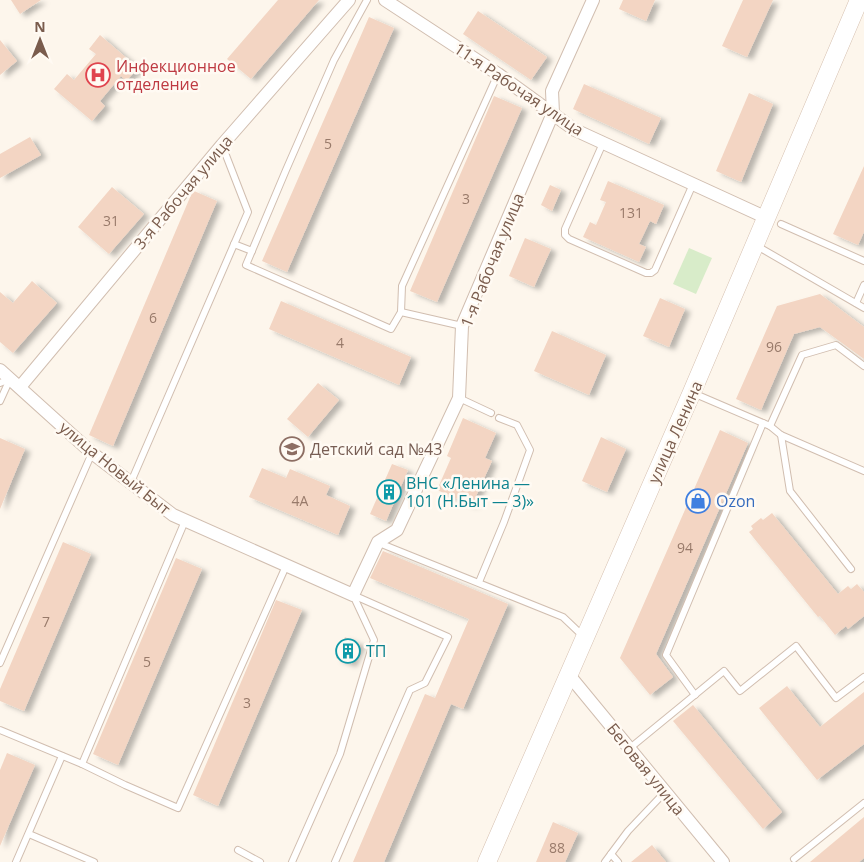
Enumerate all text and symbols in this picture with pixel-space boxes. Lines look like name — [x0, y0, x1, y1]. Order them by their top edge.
north arrow — [15, 15, 65, 65]
text: N — [34, 17, 46, 36]
street label: 11-я Рабочая улица — [450, 37, 588, 141]
place label: Инфекционное отделение — [116, 55, 236, 95]
hospital icon: Инфекционное отделение — [85, 62, 111, 88]
street label: 3-я Рабочая улица — [129, 130, 237, 254]
house number: 5 — [324, 134, 332, 153]
house number: 3 — [462, 189, 470, 208]
street label: 1-я Рабочая улица — [455, 190, 529, 330]
house number: 131 — [619, 203, 643, 222]
house number: 31 — [103, 211, 119, 230]
house number: 6 — [149, 308, 157, 327]
house number: 4 — [336, 333, 344, 352]
house number: 96 — [766, 337, 782, 356]
street label: улица Ленина — [643, 377, 707, 487]
street label: улица Новый Быт — [55, 416, 176, 520]
school or university icon: Детский сад №43 — [279, 436, 305, 462]
place label: Детский сад №43 — [310, 438, 442, 460]
place label: ВНС «Ленина — 101 (Н.Быт — 3)» — [406, 472, 534, 512]
building icon: ВНС «Ленина — 101 (Н.Быт — 3)» — [376, 479, 402, 505]
shop icon: Ozon — [685, 488, 711, 514]
place label: Ozon — [716, 490, 755, 512]
house number: 4А — [292, 491, 309, 510]
house number: 94 — [677, 538, 693, 557]
house number: 7 — [42, 612, 50, 631]
building icon: ТП — [335, 638, 361, 664]
place label: ТП — [366, 640, 386, 662]
house number: 5 — [143, 652, 151, 671]
house number: 3 — [243, 693, 251, 712]
street label: Беговая улица — [602, 718, 690, 820]
house number: 88 — [549, 838, 565, 857]

